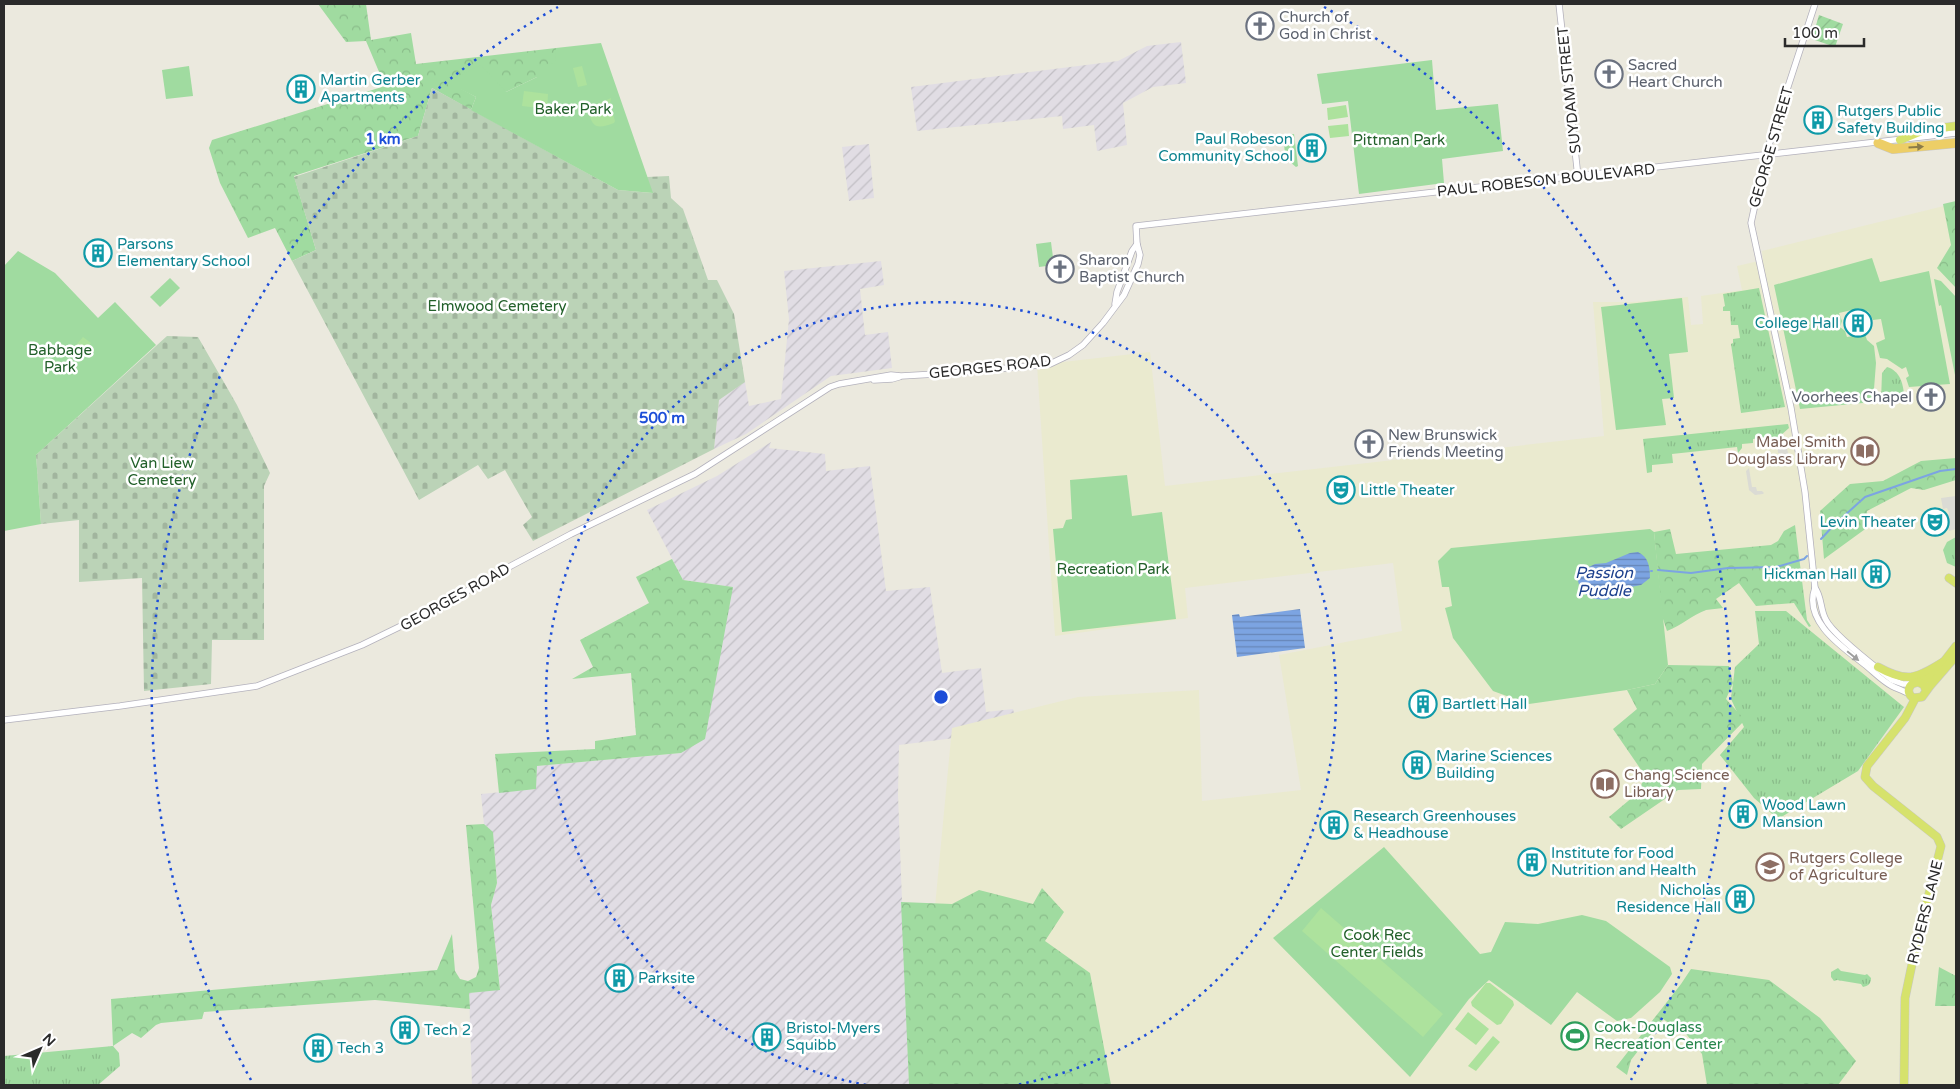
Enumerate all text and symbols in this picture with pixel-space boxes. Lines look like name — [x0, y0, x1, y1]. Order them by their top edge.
place label: Church of God in Christ — [1279, 8, 1372, 43]
church icon: Church of God in Christ — [1245, 11, 1275, 41]
scale bar — [1785, 15, 1864, 47]
text: 100 m — [1792, 24, 1838, 42]
street label: SUYDAM STREET — [1553, 26, 1585, 154]
place label: Sacred Heart Church — [1628, 56, 1723, 91]
church icon: Sacred Heart Church — [1594, 59, 1624, 89]
place label: Martin Gerber Apartments — [320, 71, 421, 106]
building icon: Martin Gerber Apartments — [286, 74, 316, 104]
street label: GEORGE STREET — [1745, 84, 1797, 210]
park label: Baker Park — [534, 100, 612, 118]
place label: Rutgers Public Safety Building — [1837, 102, 1945, 137]
building icon: Rutgers Public Safety Building — [1803, 105, 1833, 135]
text: 1 km — [365, 130, 401, 148]
place label: Paul Robeson Community School — [1158, 130, 1293, 165]
park label: Pittman Park — [1353, 131, 1445, 149]
building icon: Paul Robeson Community School — [1297, 133, 1327, 163]
one-way arrow — [1909, 143, 1925, 151]
street label: PAUL ROBESON BOULEVARD — [1436, 160, 1656, 200]
place label: Parsons Elementary School — [117, 235, 250, 270]
building icon: Parsons Elementary School — [83, 238, 113, 268]
place label: Sharon Baptist Church — [1079, 251, 1185, 286]
church icon: Sharon Baptist Church — [1045, 254, 1075, 284]
park label: Elmwood Cemetery — [427, 297, 567, 315]
building icon: College Hall — [1843, 308, 1873, 338]
place label: College Hall — [1755, 314, 1839, 332]
park label: Babbage Park — [28, 341, 92, 376]
street label: GEORGES ROAD — [928, 352, 1052, 382]
church icon: Voorhees Chapel — [1916, 382, 1946, 412]
place label: Voorhees Chapel — [1792, 388, 1912, 406]
text: 500 m — [639, 409, 685, 427]
place label: New Brunswick Friends Meeting — [1388, 426, 1504, 461]
church icon: New Brunswick Friends Meeting — [1354, 429, 1384, 459]
place label: Mabel Smith Douglass Library — [1727, 433, 1846, 468]
library icon: Mabel Smith Douglass Library — [1850, 436, 1880, 466]
park label: Van Liew Cemetery — [128, 454, 196, 489]
theatre icon: Little Theater — [1326, 475, 1356, 505]
place label: Little Theater — [1360, 481, 1455, 499]
theatre icon: Levin Theater — [1920, 507, 1950, 537]
place label: Levin Theater — [1819, 513, 1916, 531]
street label: GEORGES ROAD — [397, 559, 513, 635]
building icon: Hickman Hall — [1861, 559, 1891, 589]
park label: Recreation Park — [1056, 560, 1170, 578]
water label: Passion Puddle — [1575, 563, 1634, 601]
place label: Hickman Hall — [1763, 565, 1857, 583]
one-way arrow — [1847, 650, 1860, 661]
centre of rings — [932, 688, 950, 706]
building icon: Bartlett Hall — [1408, 689, 1438, 719]
place label: Bartlett Hall — [1442, 695, 1527, 713]
place label: Marine Sciences Building — [1436, 747, 1552, 782]
building icon: Marine Sciences Building — [1402, 750, 1432, 780]
place label: Chang Science Library — [1624, 766, 1730, 801]
library icon: Chang Science Library — [1590, 769, 1620, 799]
place label: Wood Lawn Mansion — [1762, 796, 1846, 831]
building icon: Wood Lawn Mansion — [1728, 799, 1758, 829]
place label: Research Greenhouses & Headhouse — [1353, 807, 1516, 842]
building icon: Research Greenhouses & Headhouse — [1319, 810, 1349, 840]
place label: Institute for Food Nutrition and Health — [1551, 844, 1696, 879]
building icon: Institute for Food Nutrition and Health — [1517, 847, 1547, 877]
place label: Rutgers College of Agriculture — [1789, 849, 1902, 884]
school or university icon: Rutgers College of Agriculture — [1755, 852, 1785, 882]
street label: RYDERS LANE — [1903, 858, 1947, 966]
place label: Nicholas Residence Hall — [1616, 881, 1721, 916]
building icon: Nicholas Residence Hall — [1725, 884, 1755, 914]
park label: Cook Rec Center Fields — [1331, 926, 1423, 961]
building icon: Parksite — [604, 963, 634, 993]
place label: Parksite — [638, 969, 695, 987]
building icon: Tech 2 — [390, 1015, 420, 1045]
place label: Cook-Douglass Recreation Center — [1594, 1018, 1723, 1053]
place label: Bristol-Myers Squibb — [786, 1019, 880, 1054]
place label: Tech 2 — [424, 1021, 471, 1039]
sports icon: Cook-Douglass Recreation Center — [1560, 1021, 1590, 1051]
building icon: Bristol-Myers Squibb — [752, 1022, 782, 1052]
north arrow — [15, 1024, 65, 1074]
text: N — [39, 1030, 59, 1050]
building icon: Tech 3 — [303, 1033, 333, 1063]
place label: Tech 3 — [337, 1039, 384, 1057]

